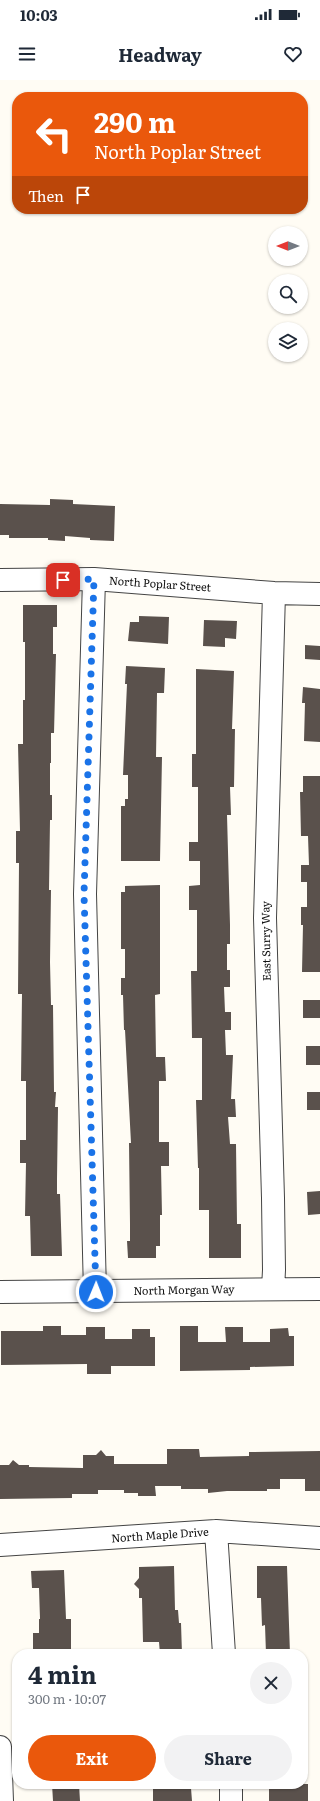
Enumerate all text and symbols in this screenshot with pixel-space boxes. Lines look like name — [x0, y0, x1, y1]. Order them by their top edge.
text: 10:03 — [20, 3, 58, 26]
text: Headway — [118, 41, 202, 68]
icon: menu — [16, 43, 38, 65]
icon: heart — [282, 43, 304, 65]
text: 290 m — [94, 100, 176, 142]
icon: left — [28, 108, 80, 160]
text: North Poplar Street — [94, 138, 261, 165]
text: Then — [28, 184, 64, 207]
icon: arrive — [72, 184, 94, 206]
north arrow — [268, 226, 308, 266]
map controls — [268, 226, 308, 362]
button: search — [268, 274, 308, 314]
button: layers — [268, 322, 308, 362]
pin — [46, 563, 80, 597]
icon: arrive — [52, 569, 74, 591]
street label: North Poplar Street — [109, 571, 212, 595]
street label: East Surry Way — [256, 900, 274, 981]
position arrow — [75, 1271, 117, 1313]
street label: North Morgan Way — [133, 1280, 235, 1298]
street label: North Maple Drive — [111, 1523, 210, 1545]
text: 4 min — [28, 1656, 97, 1691]
button: close — [250, 1662, 292, 1704]
text: 300 m · 10:07 — [28, 1689, 106, 1708]
button: Exit — [28, 1735, 156, 1781]
button: Share — [164, 1735, 292, 1781]

